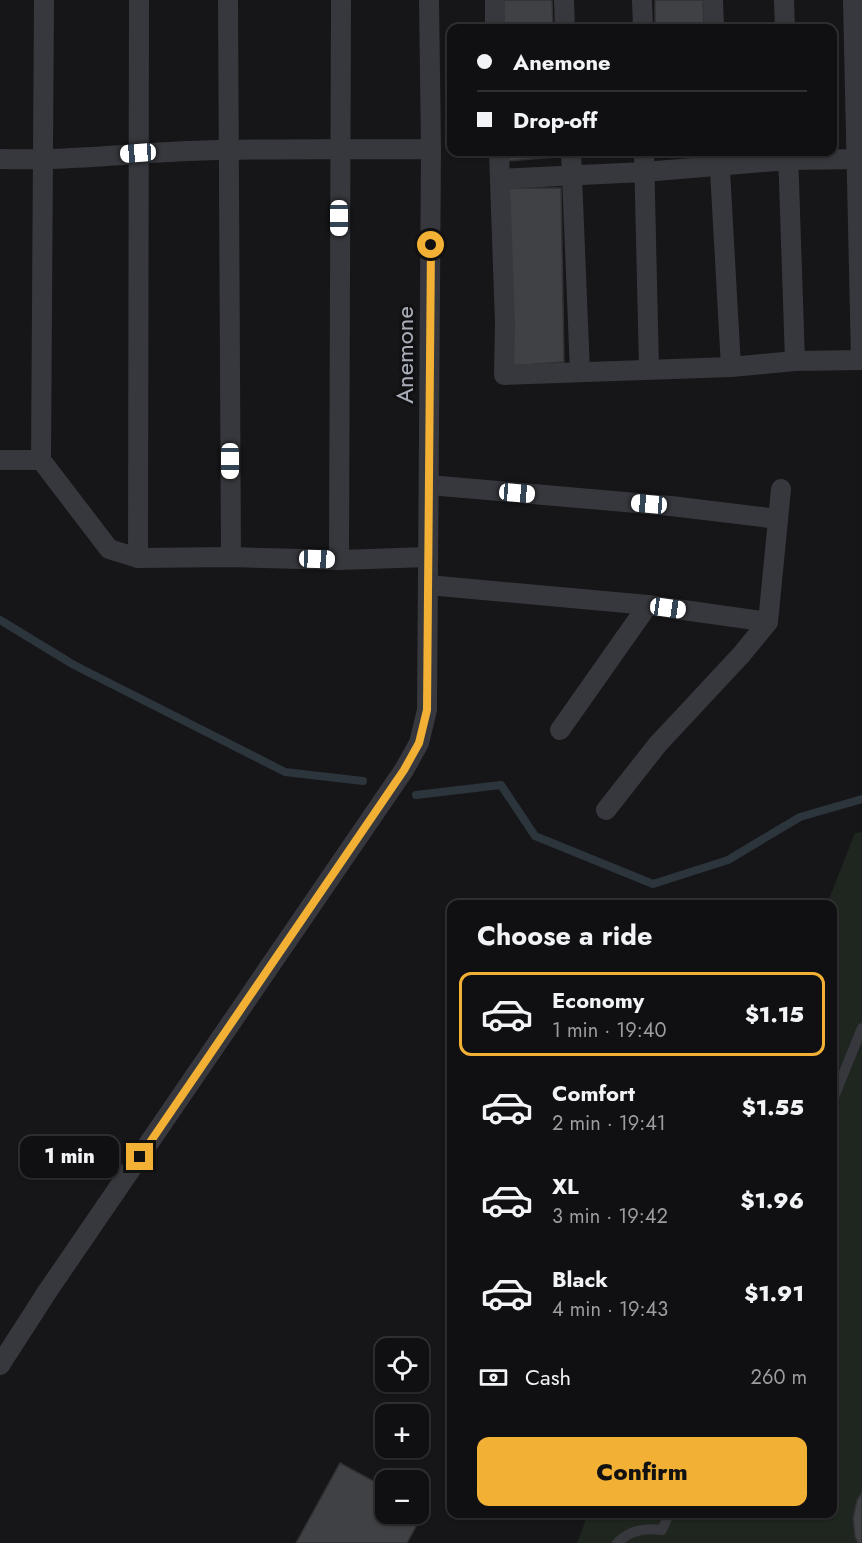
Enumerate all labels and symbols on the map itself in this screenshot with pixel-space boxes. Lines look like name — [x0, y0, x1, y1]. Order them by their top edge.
car — [119, 143, 157, 163]
car — [330, 200, 348, 236]
route start — [417, 231, 444, 258]
street label: Anemone — [387, 306, 422, 404]
car — [221, 443, 239, 479]
car — [498, 482, 536, 504]
car — [630, 493, 668, 515]
car — [299, 549, 335, 569]
car — [649, 597, 687, 619]
callout: 1 min — [20, 1136, 119, 1178]
route end — [126, 1143, 153, 1170]

